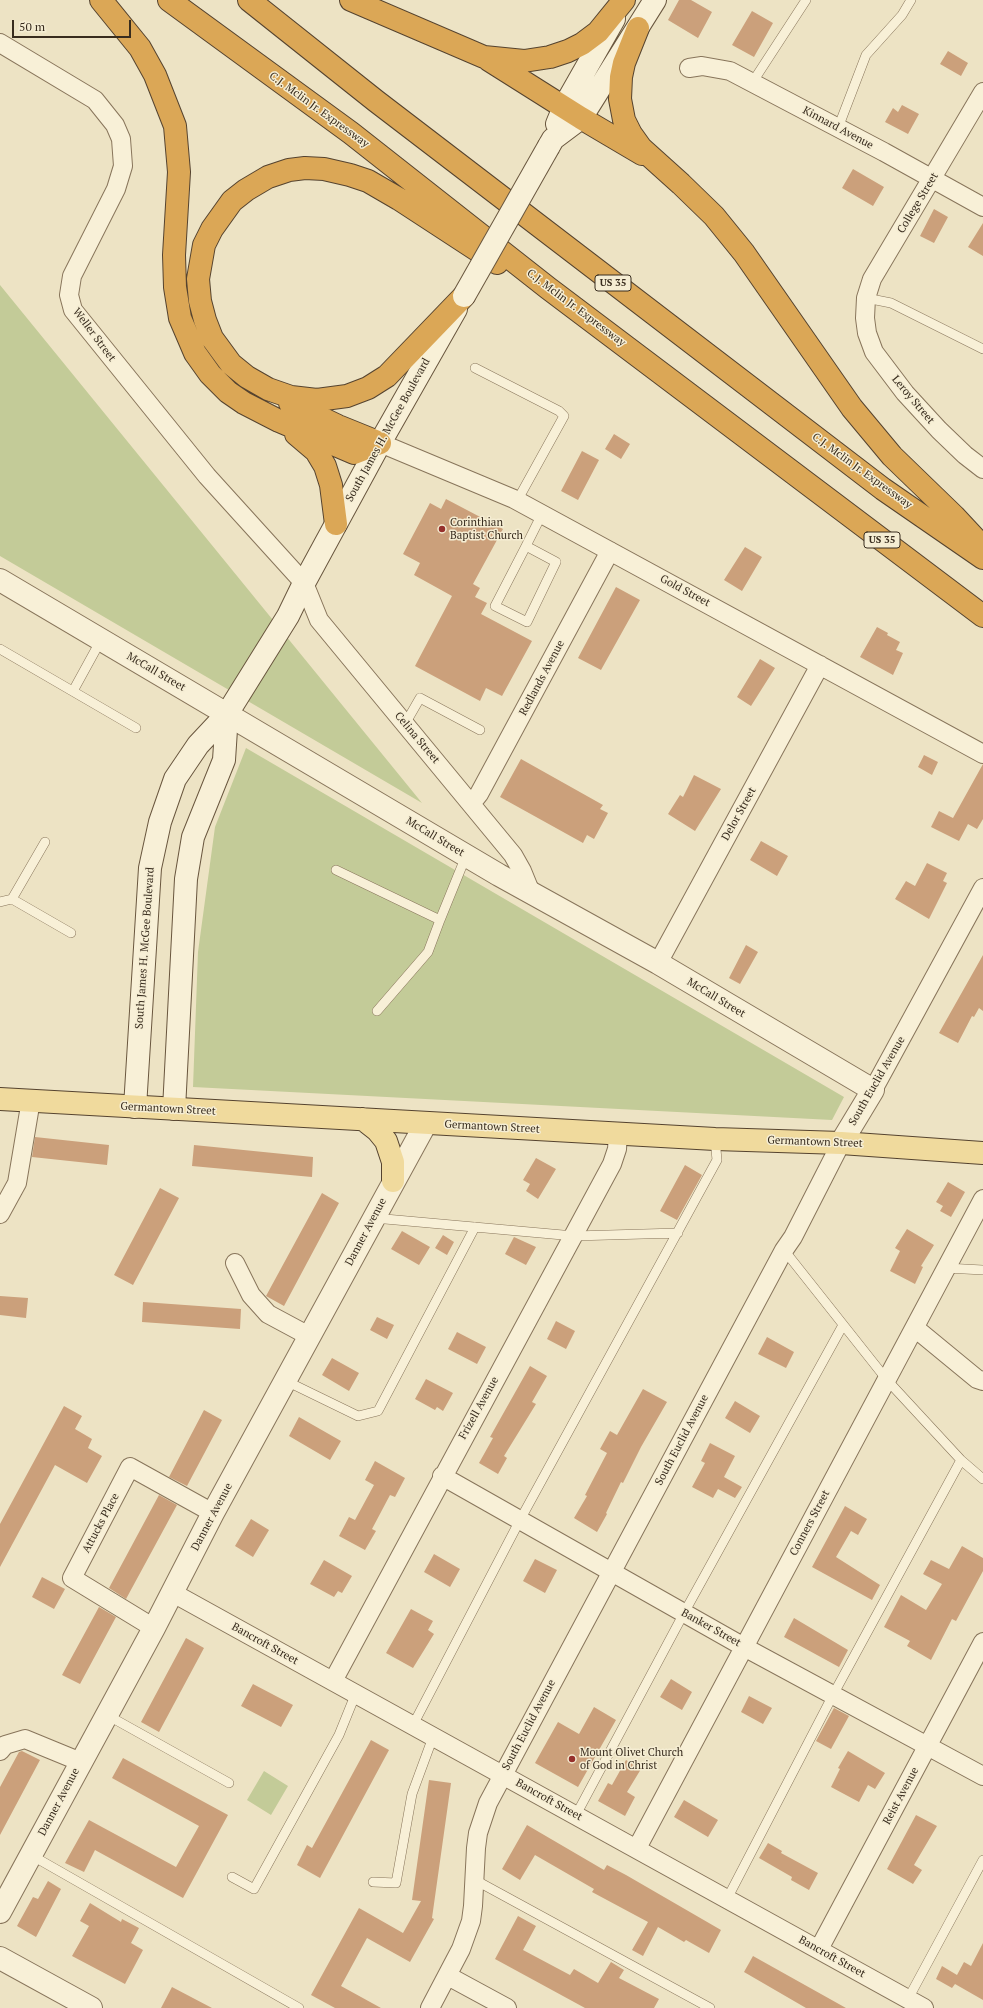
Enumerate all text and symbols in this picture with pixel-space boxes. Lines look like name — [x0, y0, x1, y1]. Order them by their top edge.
scale bar — [14, 12, 133, 38]
text: 50 m — [19, 19, 45, 34]
street label: C.J. Mclin Jr. Expressway — [267, 69, 371, 151]
street label: Kinnard Avenue — [800, 104, 876, 152]
street label: College Street — [895, 170, 941, 236]
street label: C.J. Mclin Jr. Expressway — [524, 267, 628, 349]
road number: US 35 — [595, 275, 631, 291]
street label: Weller Street — [70, 306, 118, 364]
street label: South James H. McGee Boulevard — [343, 356, 433, 504]
street label: Leroy Street — [889, 373, 937, 427]
street label: C.J. Mclin Jr. Expressway — [810, 430, 914, 512]
place label: Corinthian Baptist Church — [450, 516, 523, 542]
marker: Corinthian Baptist Church — [437, 524, 447, 534]
road number: US 35 — [864, 532, 900, 548]
street label: Gold Street — [658, 572, 712, 610]
street label: Redlands Avenue — [517, 638, 567, 718]
street label: McCall Street — [124, 650, 188, 694]
street label: Celina Street — [392, 710, 442, 766]
street label: Delor Street — [719, 785, 759, 843]
street label: McCall Street — [403, 814, 467, 860]
street label: South James H. McGee Boulevard — [133, 867, 157, 1029]
street label: McCall Street — [684, 975, 748, 1021]
street label: South Euclid Avenue — [846, 1034, 908, 1128]
street label: Germantown Street — [120, 1100, 216, 1118]
street label: Germantown Street — [444, 1118, 540, 1136]
street label: Germantown Street — [767, 1134, 863, 1150]
street label: Danner Avenue — [343, 1196, 389, 1268]
street label: Frizell Avenue — [456, 1374, 502, 1442]
street label: South Euclid Avenue — [653, 1392, 711, 1488]
street label: Danner Avenue — [189, 1481, 235, 1553]
street label: Conners Street — [787, 1488, 833, 1558]
street label: Attucks Place — [80, 1491, 122, 1555]
street label: Banker Street — [679, 1606, 743, 1650]
street label: Bancroft Street — [229, 1620, 301, 1668]
street label: South Euclid Avenue — [500, 1677, 558, 1773]
place label: Mount Olivet Church of God in Christ — [580, 1746, 683, 1772]
marker: Mount Olivet Church of God in Christ — [567, 1754, 577, 1764]
street label: Reist Avenue — [880, 1765, 922, 1827]
street label: Danner Avenue — [36, 1766, 82, 1838]
street label: Bancroft Street — [513, 1776, 585, 1824]
street label: Bancroft Street — [796, 1933, 868, 1981]

